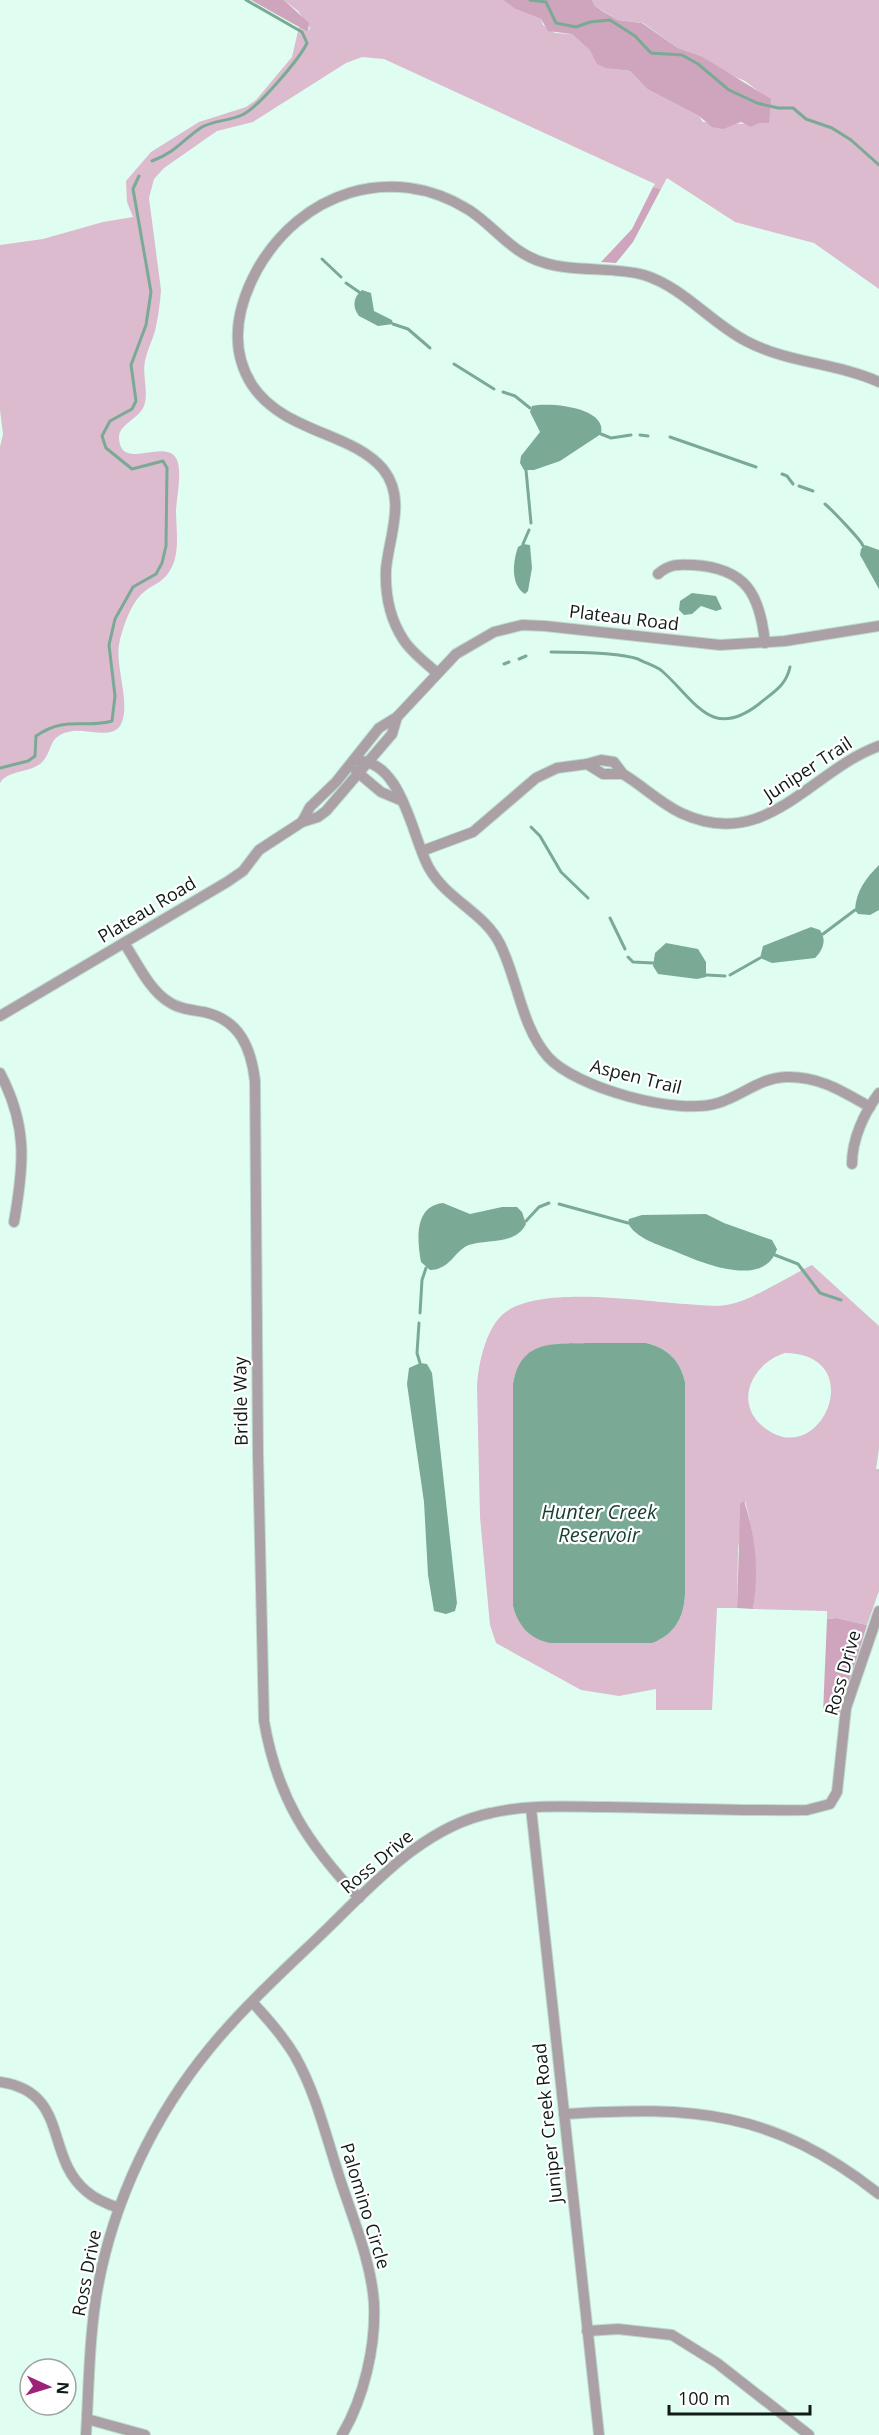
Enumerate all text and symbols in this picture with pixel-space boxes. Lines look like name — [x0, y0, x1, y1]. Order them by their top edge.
street label: Plateau Road — [568, 598, 680, 636]
street label: Juniper Trail — [757, 731, 856, 807]
street label: Plateau Road — [93, 870, 200, 948]
street label: Aspen Trail — [588, 1053, 684, 1099]
street label: Bridle Way — [227, 1355, 253, 1446]
water label: Hunter Creek Reservoir — [541, 1498, 658, 1548]
street label: Ross Drive — [818, 1627, 866, 1718]
street label: Ross Drive — [335, 1824, 418, 1899]
street label: Juniper Creek Road — [527, 2042, 568, 2206]
street label: Palomino Circle — [335, 2140, 397, 2272]
street label: Ross Drive — [66, 2227, 106, 2318]
north arrow — [18, 2357, 78, 2417]
scale bar — [669, 2378, 810, 2416]
text: N — [52, 2381, 74, 2395]
text: 100 m — [678, 2386, 730, 2410]

